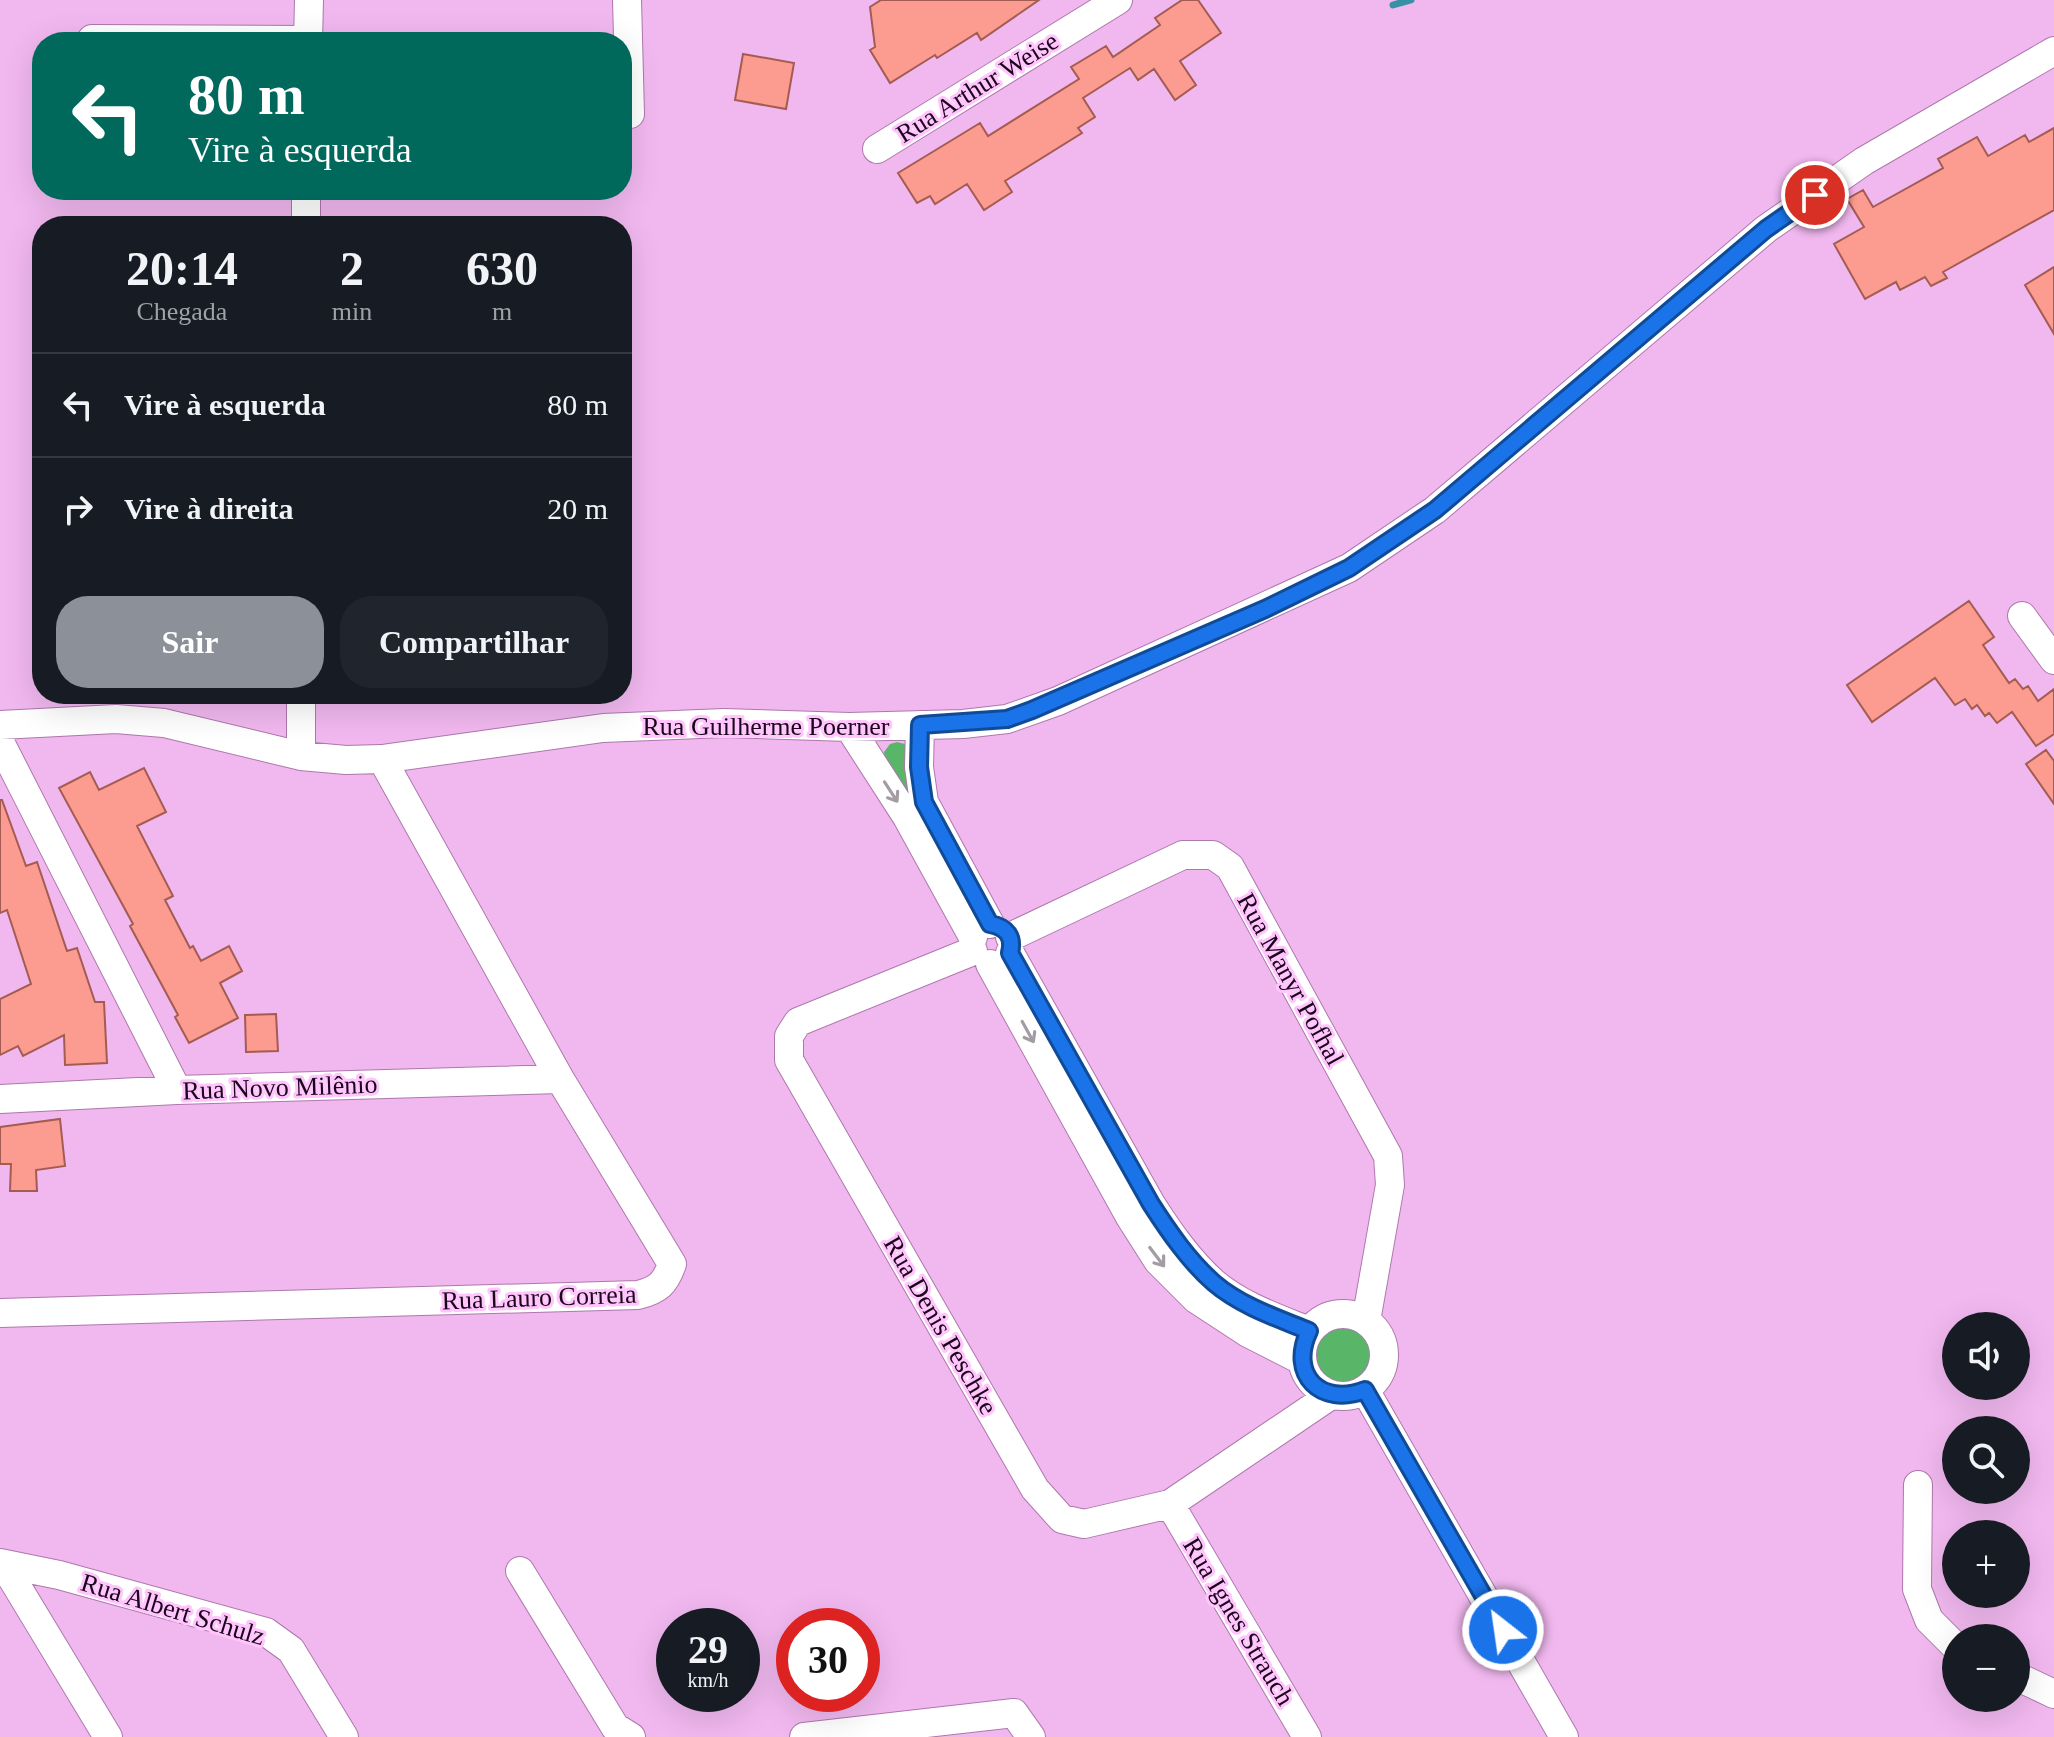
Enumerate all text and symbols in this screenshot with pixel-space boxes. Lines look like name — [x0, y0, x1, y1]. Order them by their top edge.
street label: Rua Arthur Weise — [891, 26, 1063, 149]
icon: left — [56, 64, 160, 168]
text: 80 m — [188, 64, 305, 126]
text: Vire à esquerda — [188, 130, 412, 170]
pin — [1781, 161, 1849, 229]
icon: arrive — [1793, 173, 1837, 217]
text: 20:14 — [126, 242, 238, 295]
text: 2 — [340, 242, 364, 295]
text: 630 — [466, 242, 538, 295]
text: Chegada — [136, 297, 227, 326]
text: min — [332, 297, 372, 326]
text: m — [492, 297, 512, 326]
icon: left — [56, 383, 100, 427]
text: Vire à esquerda — [124, 388, 326, 421]
text: 80 m — [547, 388, 608, 421]
icon: right — [56, 487, 100, 531]
text: Vire à direita — [124, 492, 293, 525]
text: 20 m — [547, 492, 608, 525]
button: Sair — [56, 596, 324, 688]
button: Compartilhar — [340, 596, 608, 688]
street label: Rua Guilherme Poerner — [643, 712, 890, 741]
one-way arrow — [883, 781, 899, 803]
street label: Rua Manyr Pofhal — [1231, 888, 1350, 1070]
one-way arrow — [1020, 1020, 1036, 1043]
street label: Rua Novo Milênio — [182, 1070, 378, 1105]
street label: Rua Denis Peschke — [878, 1231, 1003, 1419]
one-way arrow — [1149, 1246, 1166, 1267]
street label: Rua Lauro Correia — [441, 1280, 637, 1315]
map controls — [1942, 1312, 2030, 1712]
button: sound — [1942, 1312, 2030, 1400]
button: search — [1942, 1416, 2030, 1504]
button: + — [1942, 1520, 2030, 1608]
street label: Rua Ignes Strauch — [1177, 1532, 1300, 1710]
street label: Rua Albert Schulz — [77, 1568, 268, 1651]
position arrow — [1461, 1588, 1545, 1672]
speed limit sign: 30 — [776, 1608, 880, 1712]
button: − — [1942, 1624, 2030, 1712]
text: 29 — [688, 1627, 728, 1672]
text: km/h — [687, 1669, 729, 1691]

